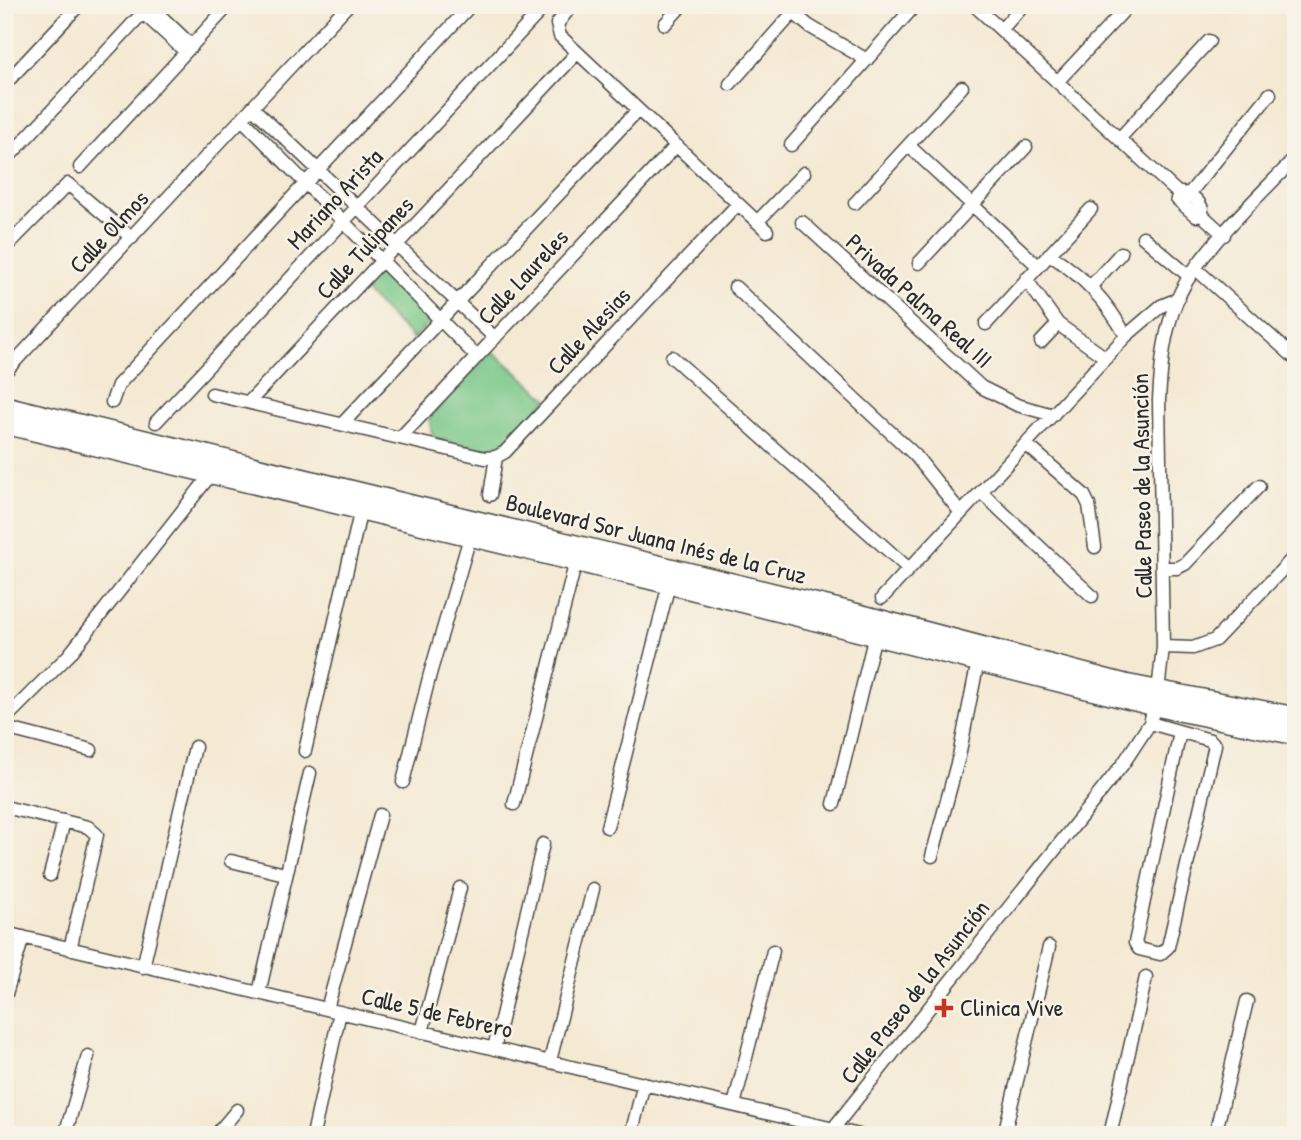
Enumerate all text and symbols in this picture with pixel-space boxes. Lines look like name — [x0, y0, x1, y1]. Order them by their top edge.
street label: Mariano Arista — [279, 141, 389, 256]
street label: Calle Olmos — [61, 183, 155, 280]
street label: Calle Tulipanes — [308, 189, 420, 306]
street label: Calle Laureles — [470, 222, 575, 331]
street label: Privada Palma Real III — [840, 226, 1000, 375]
street label: Calle Alesias — [539, 280, 637, 381]
street label: Calle Paseo de la Asunción — [1123, 373, 1159, 599]
street label: Boulevard Sor Juana Inés de la Cruz — [503, 485, 810, 591]
street label: Calle Paseo de la Asunción — [832, 893, 996, 1090]
street label: Calle 5 de Febrero — [358, 979, 516, 1045]
place label: Clinica Vive — [960, 991, 1064, 1023]
marker: Clinica Vive — [934, 998, 954, 1018]

